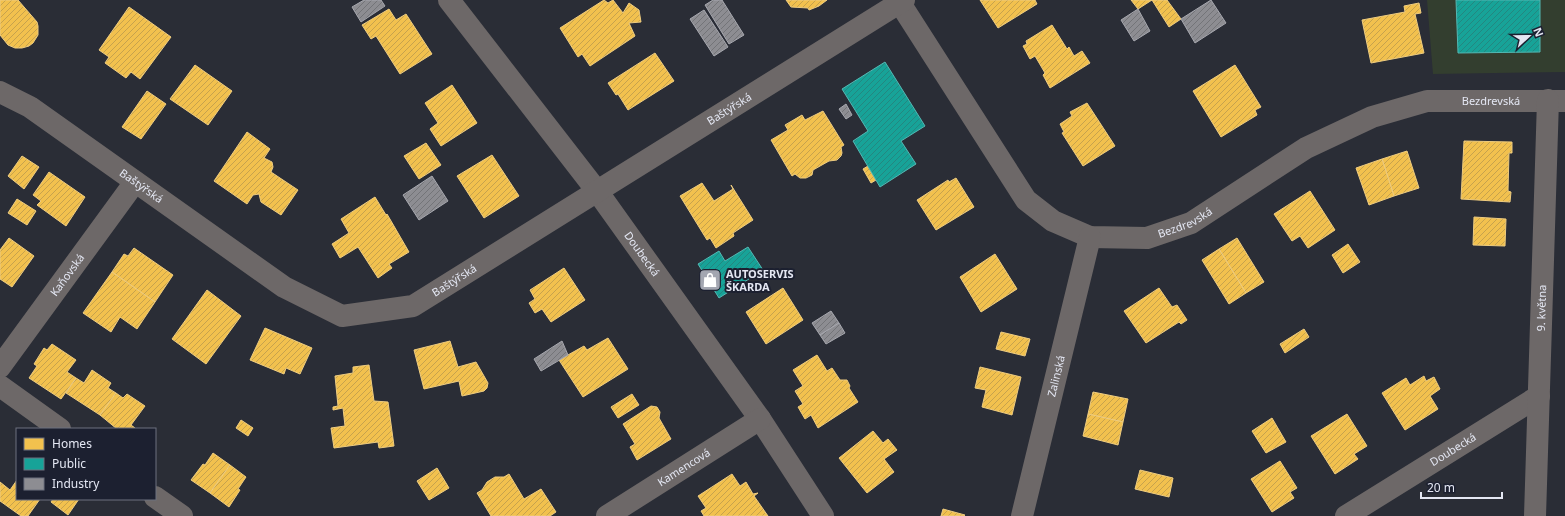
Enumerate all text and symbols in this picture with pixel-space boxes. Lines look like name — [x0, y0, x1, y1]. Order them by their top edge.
north arrow — [1509, 16, 1549, 56]
text: N — [1530, 25, 1547, 39]
street label: Baštýřská — [704, 89, 754, 128]
street label: Bezdrevská — [1462, 93, 1520, 108]
street label: Baštýřská — [117, 165, 166, 206]
street label: Bezdrevská — [1156, 203, 1215, 241]
street label: Doubecká — [621, 228, 664, 279]
street label: Kaňovská — [46, 250, 87, 299]
street label: Baštýřská — [429, 260, 479, 299]
place label: AUTOSERVIS ŠKARDA — [726, 266, 794, 294]
shop icon: AUTOSERVIS ŠKARDA — [697, 267, 723, 293]
street label: 9. května — [1533, 284, 1549, 332]
street label: Zalinská — [1043, 354, 1068, 398]
legend — [16, 428, 156, 500]
street label: Doubecká — [1427, 429, 1479, 469]
text: Homes — [52, 435, 92, 452]
street label: Kamencová — [654, 445, 713, 489]
text: Public — [52, 455, 86, 472]
scale bar — [1421, 474, 1502, 500]
text: Industry — [52, 475, 100, 492]
text: 20 m — [1427, 479, 1455, 496]

